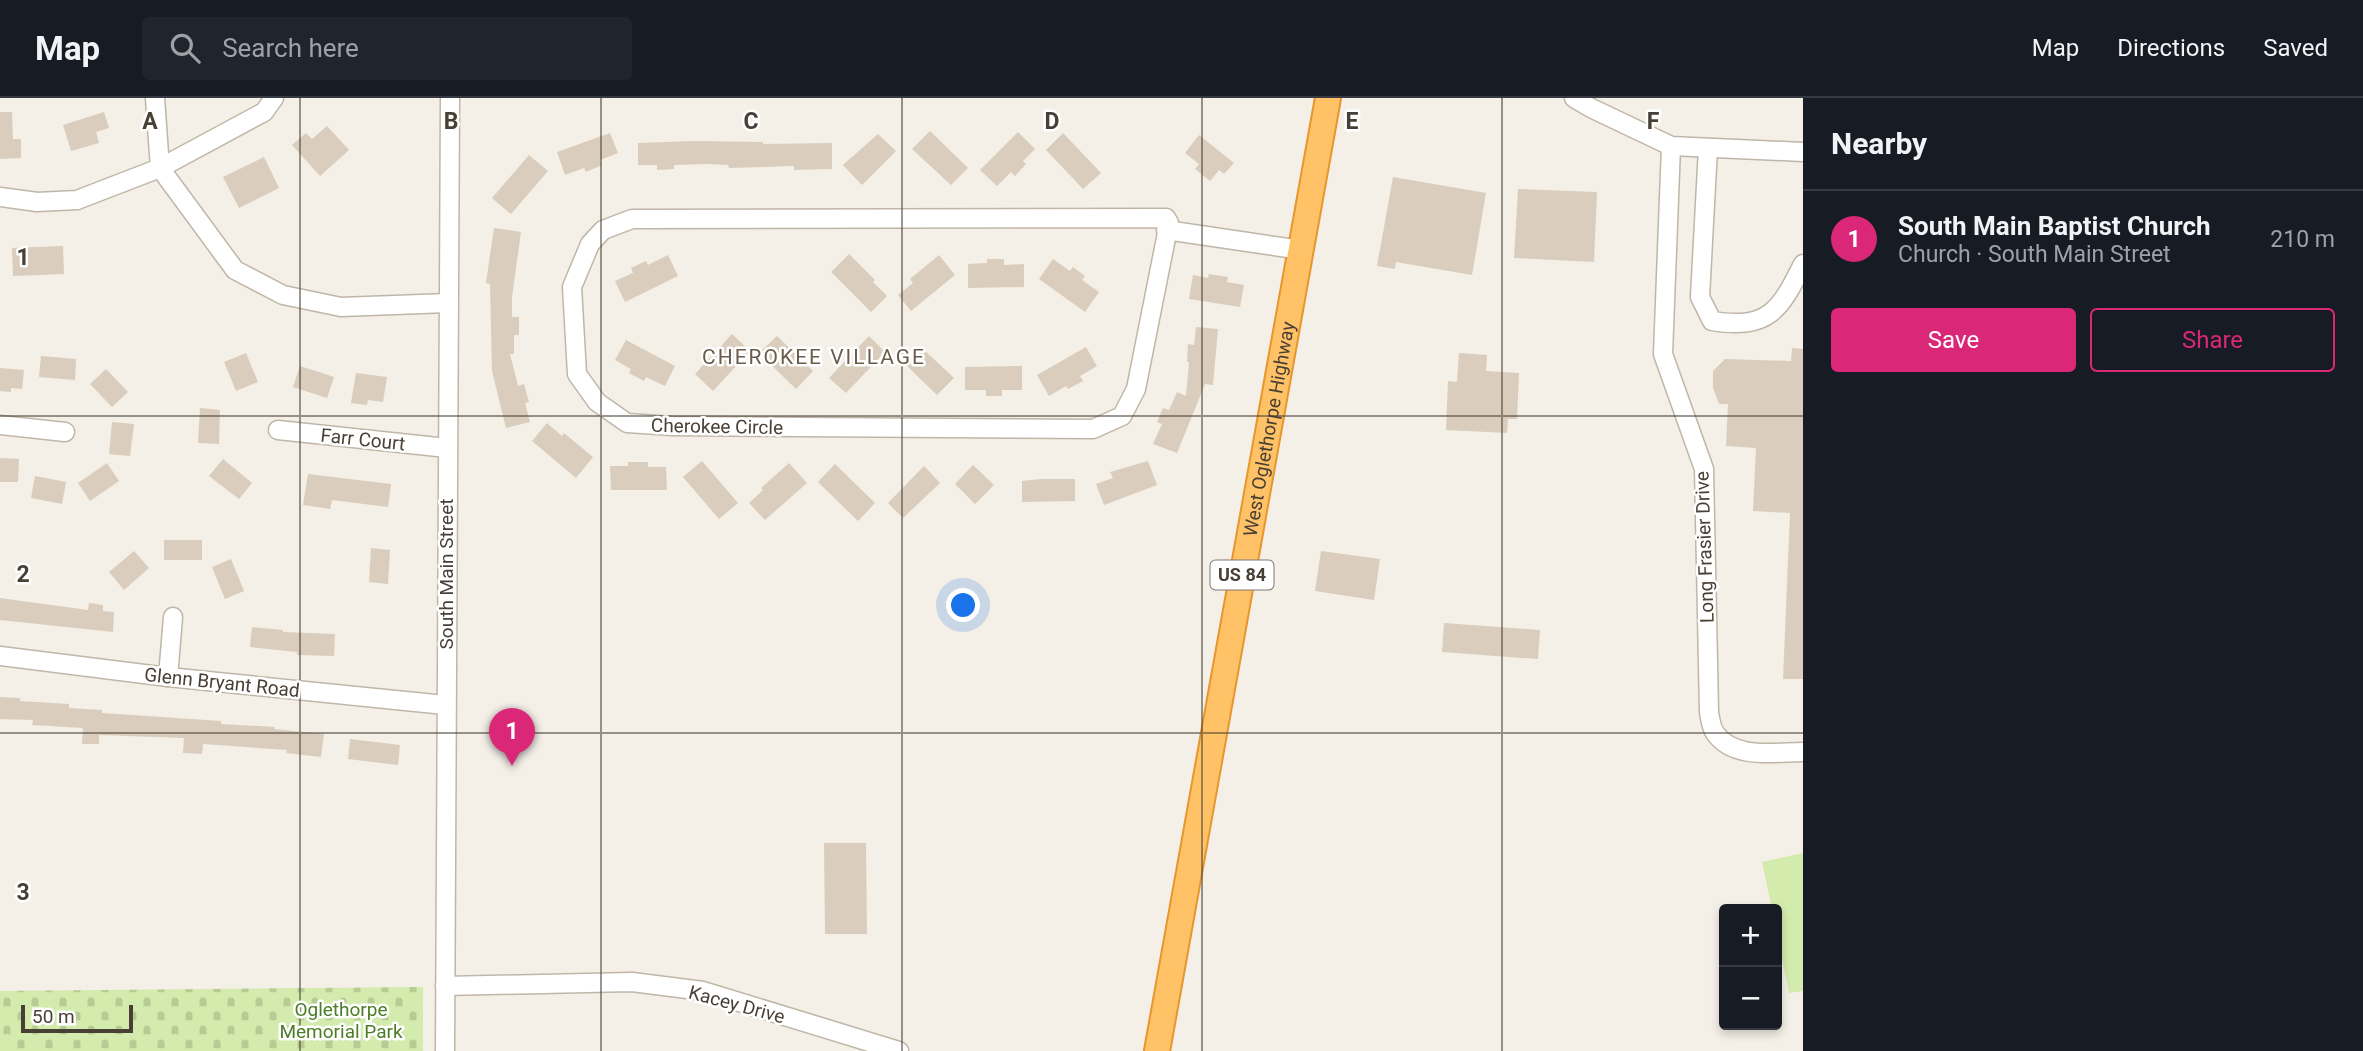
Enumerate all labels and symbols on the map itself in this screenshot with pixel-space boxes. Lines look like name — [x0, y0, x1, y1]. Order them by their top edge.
text: A — [142, 108, 158, 135]
text: B — [444, 108, 458, 135]
text: C — [743, 108, 759, 135]
text: D — [1045, 108, 1059, 135]
text: E — [1346, 108, 1359, 135]
text: F — [1647, 108, 1660, 135]
text: 1 — [16, 244, 30, 271]
street label: West Oglethorpe Highway — [1239, 320, 1300, 538]
district label: CHEROKEE VILLAGE — [702, 345, 926, 369]
street label: Cherokee Circle — [651, 414, 783, 439]
street label: Farr Court — [320, 424, 406, 455]
street label: Long Frasier Drive — [1690, 471, 1719, 623]
street label: South Main Street — [435, 499, 458, 649]
road number: US 84 — [1210, 560, 1274, 589]
text: 2 — [16, 561, 30, 588]
your location — [946, 588, 980, 622]
street label: Glenn Bryant Road — [143, 663, 301, 702]
pin: 1 — [489, 708, 535, 766]
text: 3 — [16, 879, 30, 906]
street label: Kacey Drive — [686, 981, 787, 1028]
park label: Oglethorpe Memorial Park — [279, 998, 403, 1043]
scale bar — [21, 1002, 133, 1034]

